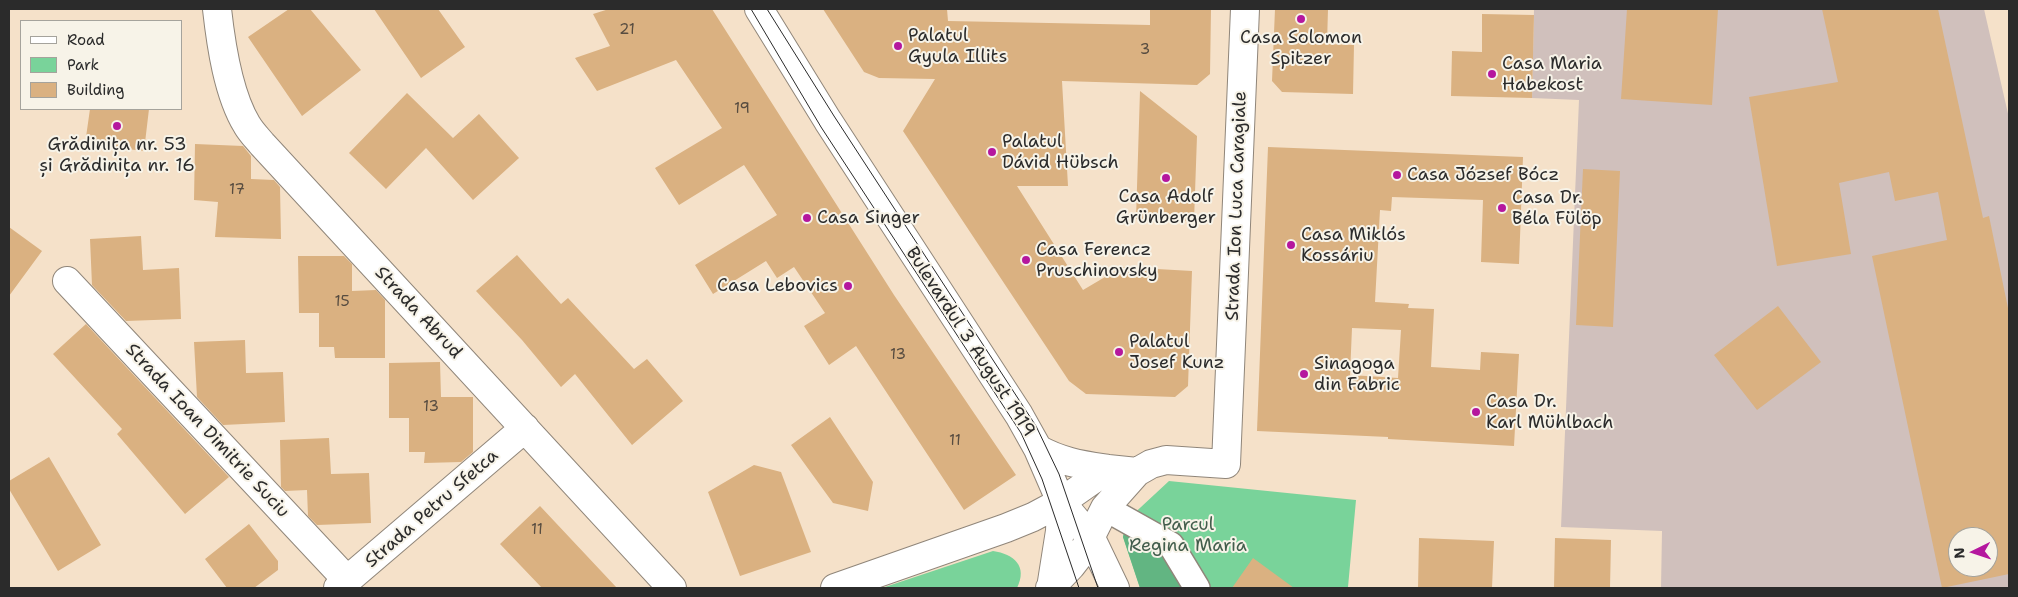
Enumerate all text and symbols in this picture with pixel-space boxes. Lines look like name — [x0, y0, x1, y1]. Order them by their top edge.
marker: Casa Solomon Spitzer — [1295, 13, 1307, 25]
legend — [20, 20, 182, 110]
house number: 21 — [619, 21, 635, 39]
place label: Palatul Gyula Illits — [908, 25, 1007, 68]
place label: Casa Solomon Spitzer — [1240, 27, 1362, 70]
text: Road — [67, 30, 105, 50]
marker: Palatul Gyula Illits — [892, 40, 904, 52]
house number: 3 — [1140, 41, 1150, 59]
place label: Casa Maria Habekost — [1502, 53, 1602, 96]
text: Park — [67, 55, 99, 75]
marker: Casa Maria Habekost — [1486, 68, 1498, 80]
text: Building — [67, 80, 124, 100]
street label: Strada Ion Luca Caragiale — [1222, 91, 1252, 321]
house number: 19 — [734, 100, 750, 118]
marker: Grădinița nr. 53 și Grădinița nr. 16 — [111, 120, 123, 132]
place label: Palatul Dávid Hübsch — [1002, 131, 1119, 173]
place label: Grădinița nr. 53 și Grădinița nr. 16 — [39, 134, 195, 176]
marker: Palatul Dávid Hübsch — [986, 146, 998, 158]
place label: Casa József Bócz — [1407, 164, 1559, 186]
marker: Casa József Bócz — [1391, 169, 1403, 181]
marker: Casa Adolf Grünberger — [1160, 172, 1172, 184]
house number: 17 — [229, 181, 245, 199]
place label: Casa Adolf Grünberger — [1116, 186, 1216, 228]
place label: Casa Dr. Béla Fülöp — [1512, 187, 1602, 230]
marker: Casa Dr. Béla Fülöp — [1496, 202, 1508, 214]
place label: Casa Singer — [817, 207, 920, 229]
marker: Casa Singer — [801, 212, 813, 224]
place label: Casa Miklós Kossáriu — [1301, 224, 1406, 266]
place label: Casa Ferencz Pruschinovsky — [1036, 239, 1158, 282]
marker: Casa Miklós Kossáriu — [1285, 239, 1297, 251]
street label: Bulevardul 3 August 1919 — [901, 243, 1039, 441]
marker: Casa Ferencz Pruschinovsky — [1020, 254, 1032, 266]
street label: Strada Abrud — [370, 263, 466, 363]
place label: Casa Lebovics — [717, 275, 838, 297]
marker: Casa Lebovics — [842, 280, 854, 292]
house number: 15 — [334, 293, 350, 311]
place label: Palatul Josef Kunz — [1129, 331, 1224, 374]
street label: Strada Ioan Dimitrie Suciu — [121, 339, 293, 523]
house number: 13 — [890, 346, 906, 364]
marker: Palatul Josef Kunz — [1113, 346, 1125, 358]
place label: Sinagoga din Fabric — [1314, 353, 1400, 396]
marker: Sinagoga din Fabric — [1298, 368, 1310, 380]
place label: Casa Dr. Karl Mühlbach — [1486, 391, 1613, 434]
house number: 13 — [423, 398, 439, 416]
marker: Casa Dr. Karl Mühlbach — [1470, 406, 1482, 418]
house number: 11 — [949, 432, 961, 450]
street label: Strada Petru Sfetca — [361, 445, 503, 573]
park label: Parcul Regina Maria — [1129, 514, 1247, 556]
house number: 11 — [531, 521, 543, 539]
north arrow — [1948, 527, 1998, 577]
text: N — [1950, 547, 1968, 559]

